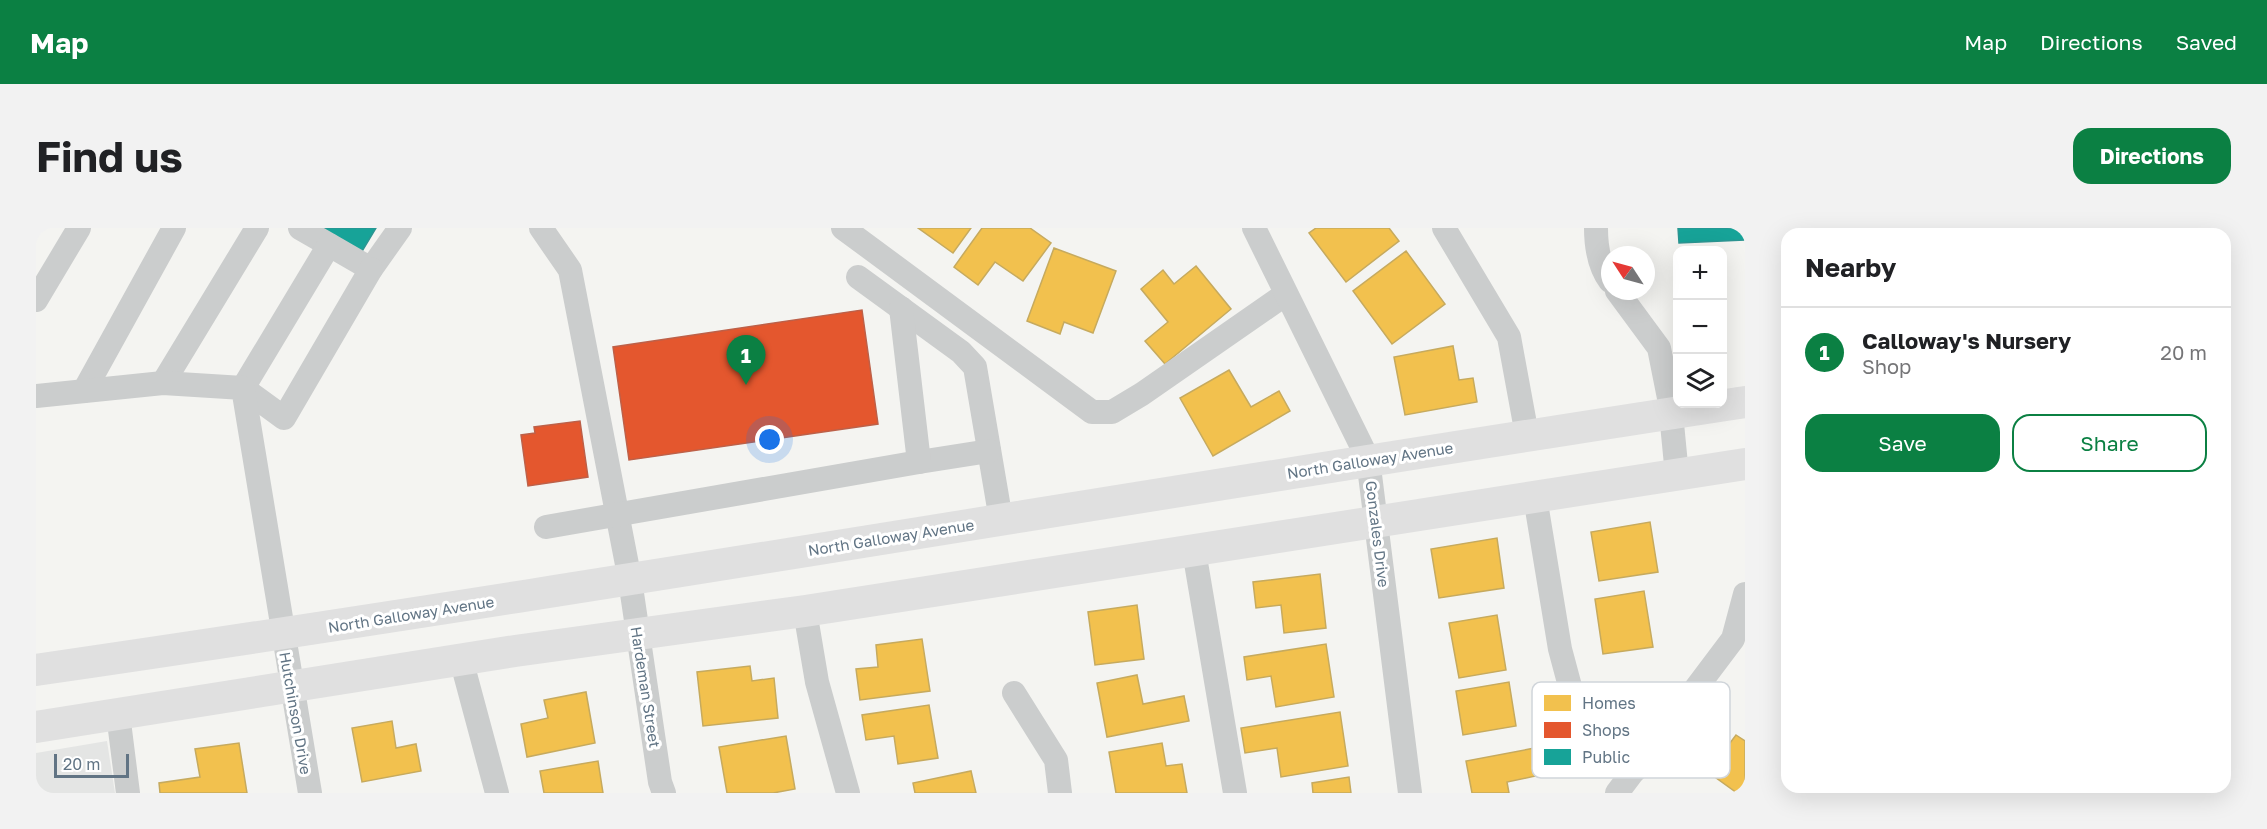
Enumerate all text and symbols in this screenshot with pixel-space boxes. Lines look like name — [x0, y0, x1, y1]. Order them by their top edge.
text: Map — [30, 26, 88, 59]
text: Map — [1964, 29, 2007, 55]
text: Directions — [2040, 29, 2143, 55]
text: Saved — [2176, 29, 2237, 55]
button: Directions — [2073, 128, 2231, 184]
text: Find us — [36, 131, 183, 181]
north arrow — [1601, 246, 1655, 300]
map controls — [1673, 246, 1727, 408]
button: + — [1673, 246, 1727, 300]
text: Nearby — [1805, 252, 1896, 283]
button: − — [1673, 300, 1727, 354]
text: Calloway's Nursery — [1862, 327, 2071, 354]
pin: 1 — [726, 336, 766, 385]
text: 1 — [1819, 340, 1830, 364]
text: 20 m — [2160, 340, 2207, 364]
button: layers — [1673, 354, 1727, 408]
text: Shop — [1862, 354, 1911, 378]
button: Save — [1805, 414, 2000, 472]
button: Share — [2012, 414, 2207, 472]
your location — [755, 425, 784, 454]
street label: North Galloway Avenue — [1286, 438, 1455, 482]
street label: Gonzales Drive — [1363, 480, 1393, 589]
street label: North Galloway Avenue — [807, 515, 976, 559]
street label: North Galloway Avenue — [327, 592, 496, 636]
street label: Hardeman Street — [628, 625, 664, 749]
street label: Hutchinson Drive — [276, 650, 316, 776]
legend — [1532, 682, 1730, 778]
text: Homes — [1582, 693, 1636, 713]
text: Shops — [1582, 720, 1630, 740]
text: Public — [1582, 747, 1630, 767]
scale bar — [54, 751, 129, 778]
text: 20 m — [63, 754, 100, 774]

